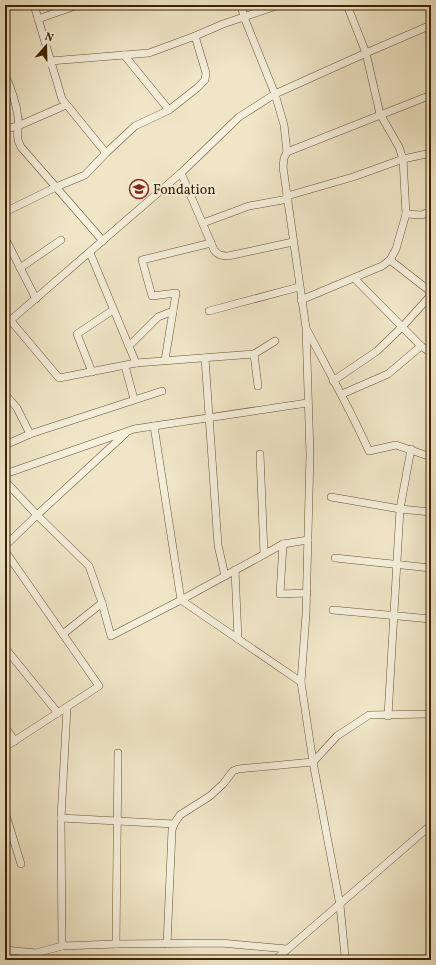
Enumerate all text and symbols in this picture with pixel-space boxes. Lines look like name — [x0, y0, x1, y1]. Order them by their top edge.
north arrow — [26, 26, 66, 66]
text: N — [43, 30, 55, 46]
school or university icon: Fondation — [128, 178, 150, 200]
place label: Fondation — [153, 181, 216, 200]

